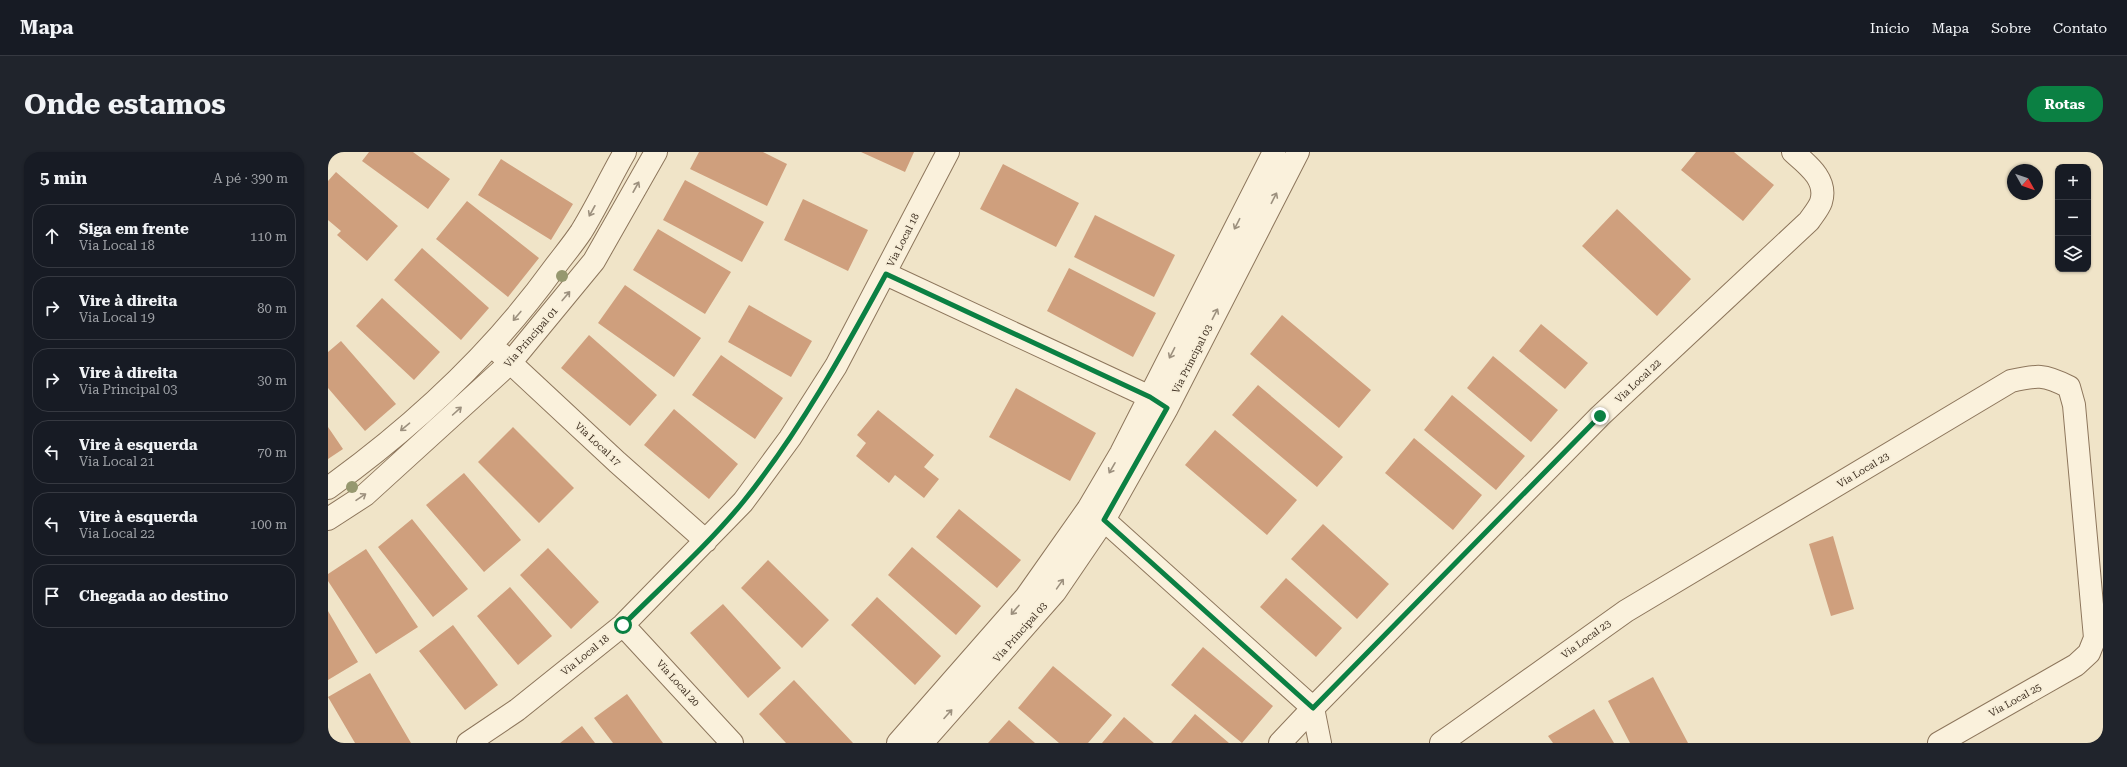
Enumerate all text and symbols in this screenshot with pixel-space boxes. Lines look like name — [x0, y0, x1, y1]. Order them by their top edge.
text: Mapa — [20, 16, 73, 39]
text: Início — [1870, 20, 1910, 36]
text: Mapa — [1932, 20, 1969, 36]
text: Sobre — [1991, 20, 2031, 36]
text: Contato — [2053, 20, 2107, 36]
button: Rotas — [2027, 86, 2103, 122]
text: Onde estamos — [24, 88, 226, 121]
north arrow — [2007, 164, 2043, 200]
map controls — [2055, 164, 2091, 272]
button: + — [2055, 164, 2091, 200]
text: 5 min — [40, 168, 87, 188]
text: A pé · 390 m — [213, 171, 288, 186]
one-way arrow — [633, 182, 641, 194]
one-way arrow — [1271, 192, 1278, 204]
button: − — [2055, 200, 2091, 236]
one-way arrow — [588, 205, 596, 217]
street label: Via Local 18 — [885, 211, 921, 268]
one-way arrow — [1233, 218, 1240, 230]
text: Siga em frente — [79, 220, 189, 238]
icon: ahead — [41, 225, 63, 247]
text: 110 m — [250, 229, 287, 244]
button: layers — [2055, 236, 2091, 272]
text: Via Local 18 — [79, 238, 155, 253]
one-way arrow — [561, 291, 570, 302]
text: Vire à direita — [79, 292, 177, 310]
icon: right — [41, 297, 63, 319]
text: 80 m — [257, 301, 287, 316]
street label: Via Principal 01 — [502, 304, 560, 369]
one-way arrow — [1212, 308, 1219, 320]
text: Via Local 19 — [79, 310, 155, 325]
one-way arrow — [512, 311, 521, 321]
street label: Via Principal 03 — [1170, 322, 1214, 395]
one-way arrow — [1168, 347, 1175, 359]
street label: Via Local 22 — [1613, 357, 1663, 405]
text: Vire à direita — [79, 364, 177, 382]
icon: right — [41, 369, 63, 391]
text: 30 m — [257, 373, 287, 388]
text: Via Principal 03 — [79, 382, 178, 397]
one-way arrow — [452, 406, 463, 415]
route end — [1591, 407, 1609, 425]
street label: Via Local 17 — [573, 420, 623, 468]
one-way arrow — [400, 423, 410, 432]
text: Vire à esquerda — [79, 436, 198, 454]
icon: left — [41, 441, 63, 463]
text: 70 m — [257, 445, 287, 460]
street label: Via Local 23 — [1835, 450, 1891, 490]
text: Via Local 21 — [79, 454, 155, 469]
one-way arrow — [1108, 462, 1116, 473]
one-way arrow — [355, 493, 366, 501]
text: Vire à esquerda — [79, 508, 198, 526]
icon: left — [41, 513, 63, 535]
text: 100 m — [250, 517, 287, 532]
text: Via Local 22 — [79, 526, 155, 541]
one-way arrow — [1056, 579, 1064, 590]
icon: arrive — [41, 585, 63, 607]
text: Chegada ao destino — [79, 587, 228, 605]
street label: Via Principal 03 — [991, 599, 1049, 664]
one-way arrow — [1010, 604, 1019, 615]
route start — [614, 616, 632, 634]
street label: Via Local 23 — [1559, 617, 1613, 661]
street label: Via Local 18 — [559, 632, 611, 678]
street label: Via Local 20 — [654, 658, 702, 709]
street label: Via Local 25 — [1987, 681, 2044, 719]
one-way arrow — [943, 709, 953, 719]

